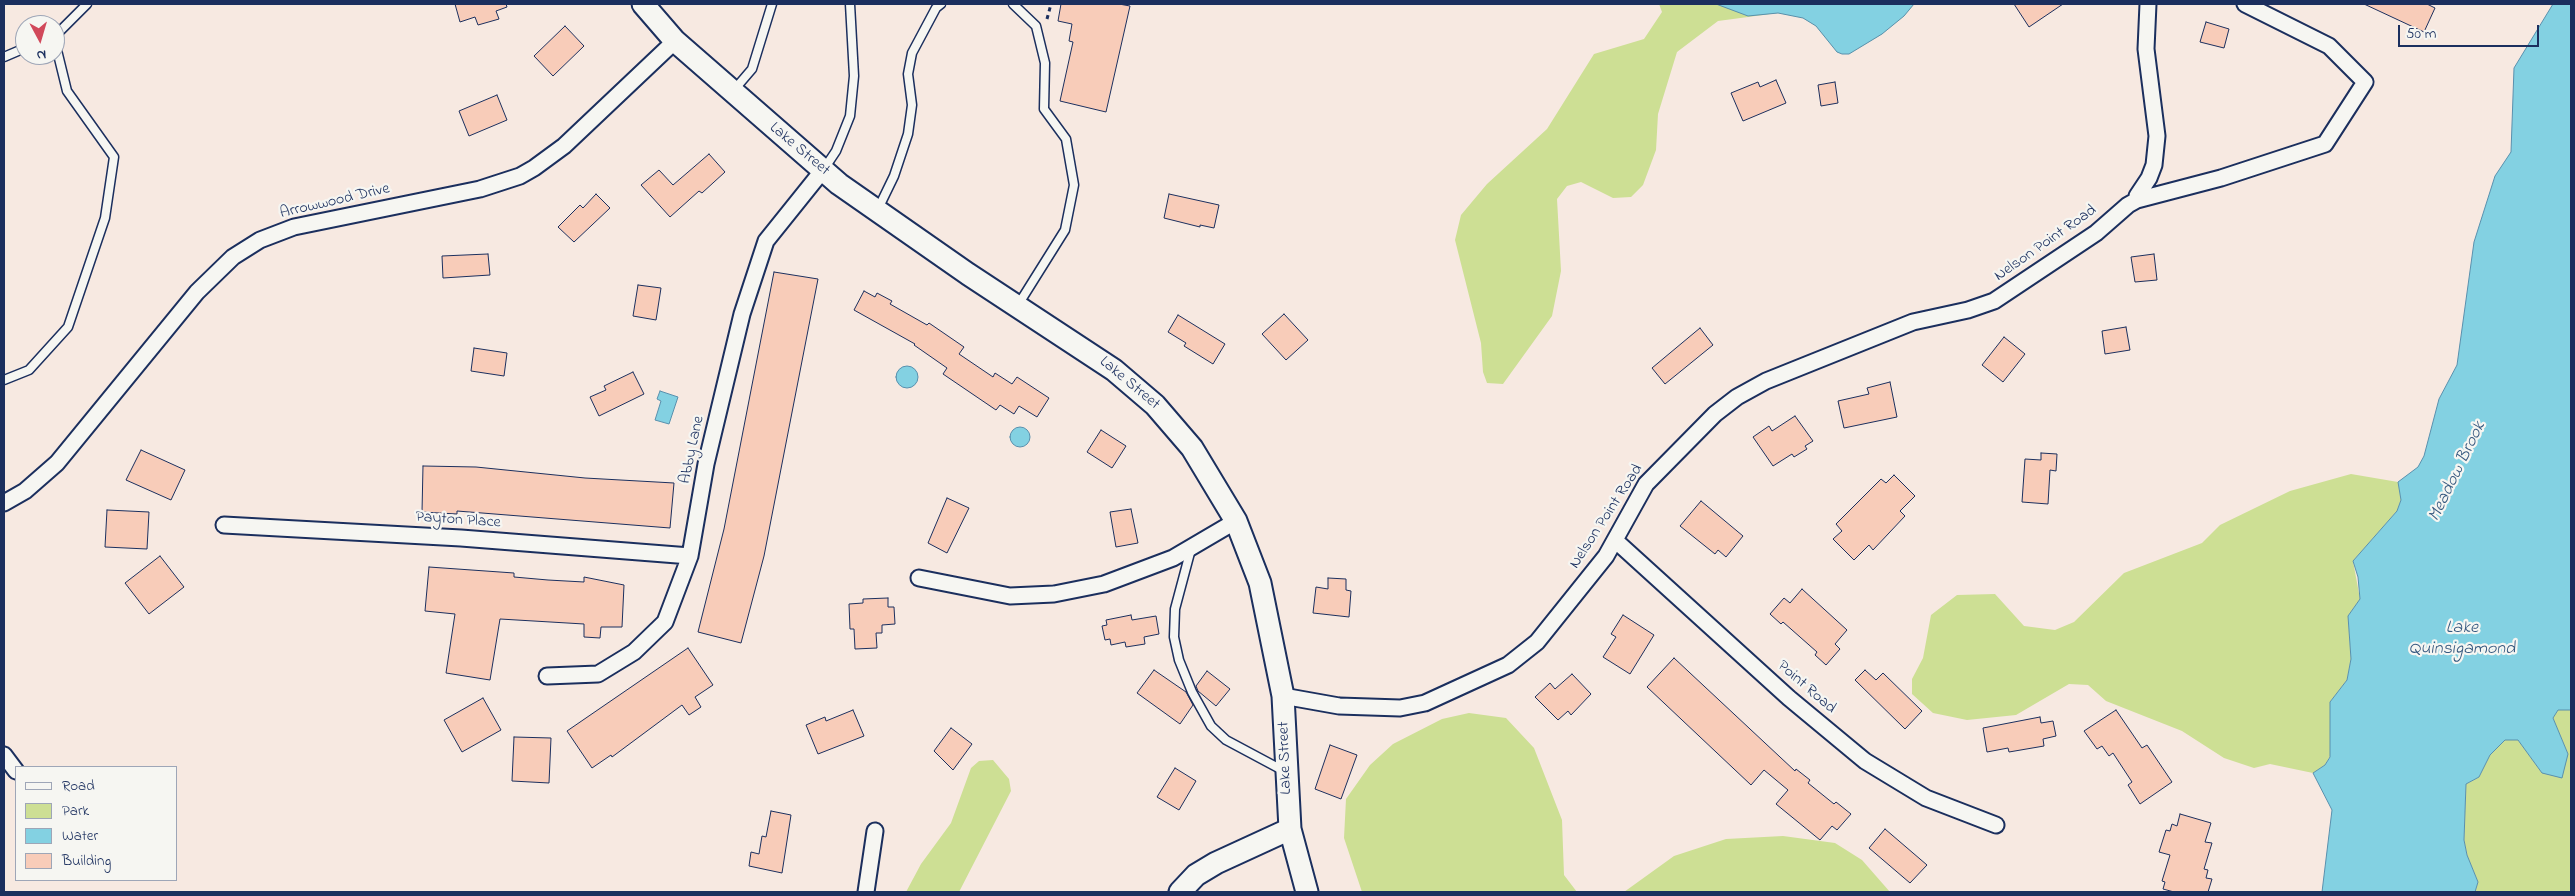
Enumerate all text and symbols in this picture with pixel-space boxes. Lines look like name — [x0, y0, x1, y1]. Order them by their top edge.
north arrow — [15, 15, 65, 65]
scale bar — [2400, 15, 2541, 47]
text: 50 m — [2406, 23, 2436, 45]
text: N — [36, 43, 47, 65]
street label: Lake Street — [765, 119, 833, 181]
street label: Arrowwood Drive — [278, 180, 392, 224]
street label: Nelson Point Road — [1991, 202, 2101, 286]
street label: Lake Street — [1095, 353, 1163, 415]
street label: Abby Lane — [676, 414, 710, 486]
water label: Meadow Brook — [2425, 419, 2491, 525]
street label: Nelson Point Road — [1566, 461, 1648, 573]
street label: Payton Place — [415, 508, 501, 534]
water label: Lake Quinsigamond — [2409, 618, 2515, 660]
street label: Point Road — [1773, 657, 1839, 719]
street label: Lake Street — [1275, 721, 1297, 795]
legend — [15, 766, 178, 881]
text: Road — [62, 775, 95, 797]
text: Park — [62, 800, 89, 822]
text: Water — [62, 825, 98, 847]
text: Building — [62, 850, 111, 872]

